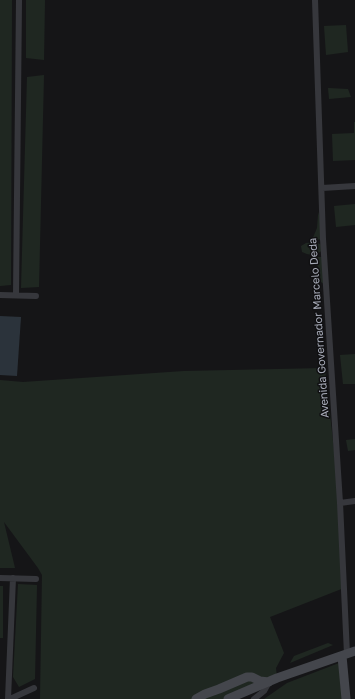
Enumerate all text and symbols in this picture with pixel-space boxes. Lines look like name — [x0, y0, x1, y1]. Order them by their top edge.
street label: Avenida Governador Marcelo Deda — [306, 237, 332, 419]

